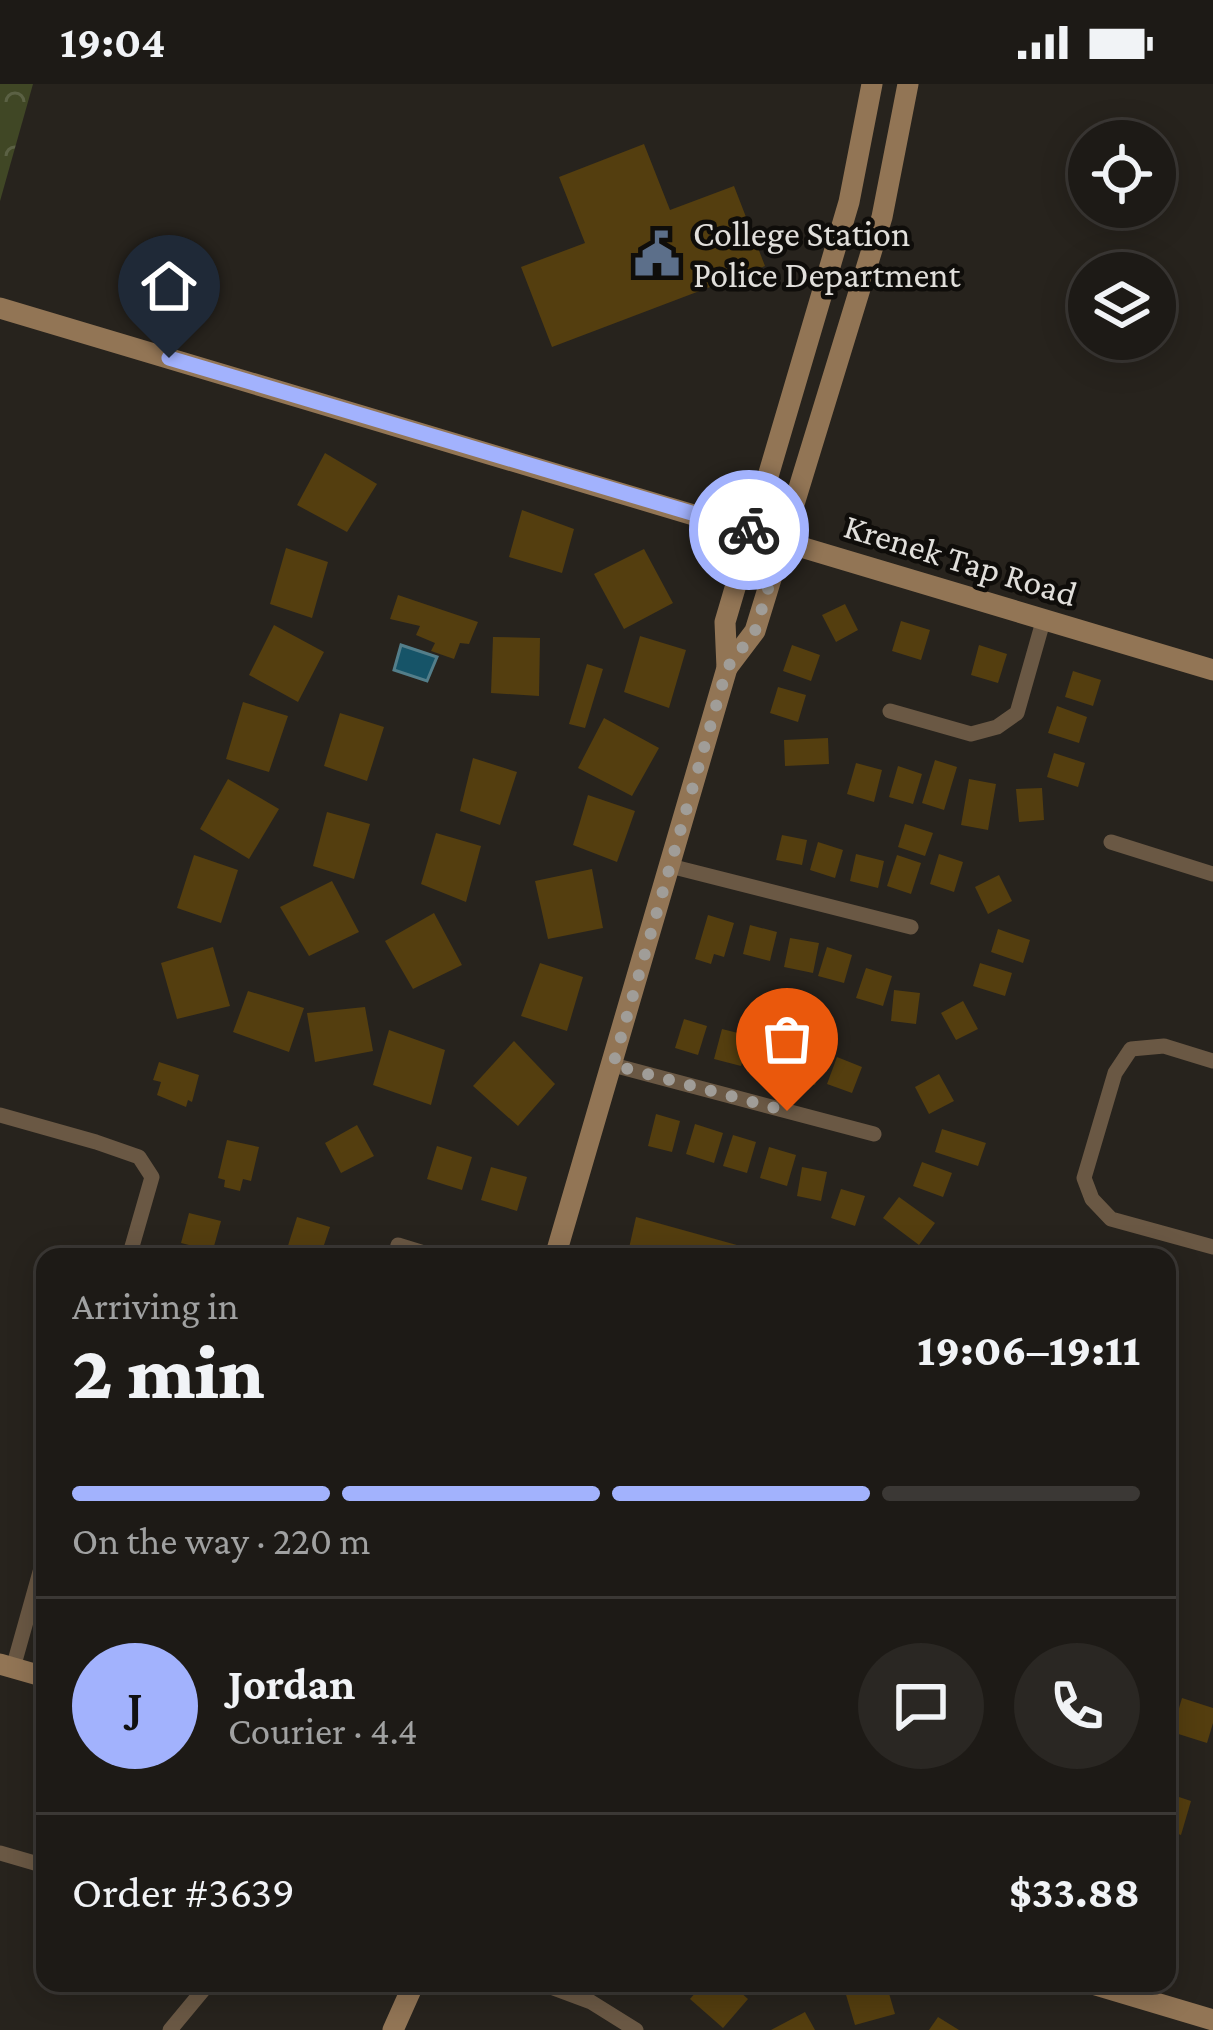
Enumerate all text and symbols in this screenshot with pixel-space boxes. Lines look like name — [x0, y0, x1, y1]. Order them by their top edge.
text: 19:04 — [60, 17, 166, 67]
map controls — [1068, 120, 1176, 360]
button: locate — [1068, 120, 1176, 228]
place label: College Station Police Department — [693, 214, 962, 295]
public building icon: College Station Police Department — [632, 229, 682, 279]
pin — [118, 235, 220, 358]
button: layers — [1068, 252, 1176, 360]
icon: home — [136, 253, 202, 319]
courier — [689, 470, 809, 590]
icon: bike — [716, 497, 782, 563]
street label: Krenek Tap Road — [840, 506, 1082, 614]
pin — [736, 988, 838, 1111]
icon: bag — [754, 1006, 820, 1072]
text: Arriving in — [72, 1284, 239, 1327]
text: 19:06–19:11 — [917, 1325, 1140, 1375]
text: 2 min — [72, 1328, 265, 1415]
text: On the way · 220 m — [72, 1519, 371, 1562]
button: chat — [858, 1643, 984, 1769]
button: phone — [1014, 1643, 1140, 1769]
text: Jordan — [228, 1659, 355, 1709]
text: J — [127, 1681, 143, 1731]
text: Courier · 4.4 — [228, 1709, 418, 1752]
text: Order #3639 — [72, 1867, 295, 1917]
text: $33.88 — [1009, 1867, 1140, 1917]

